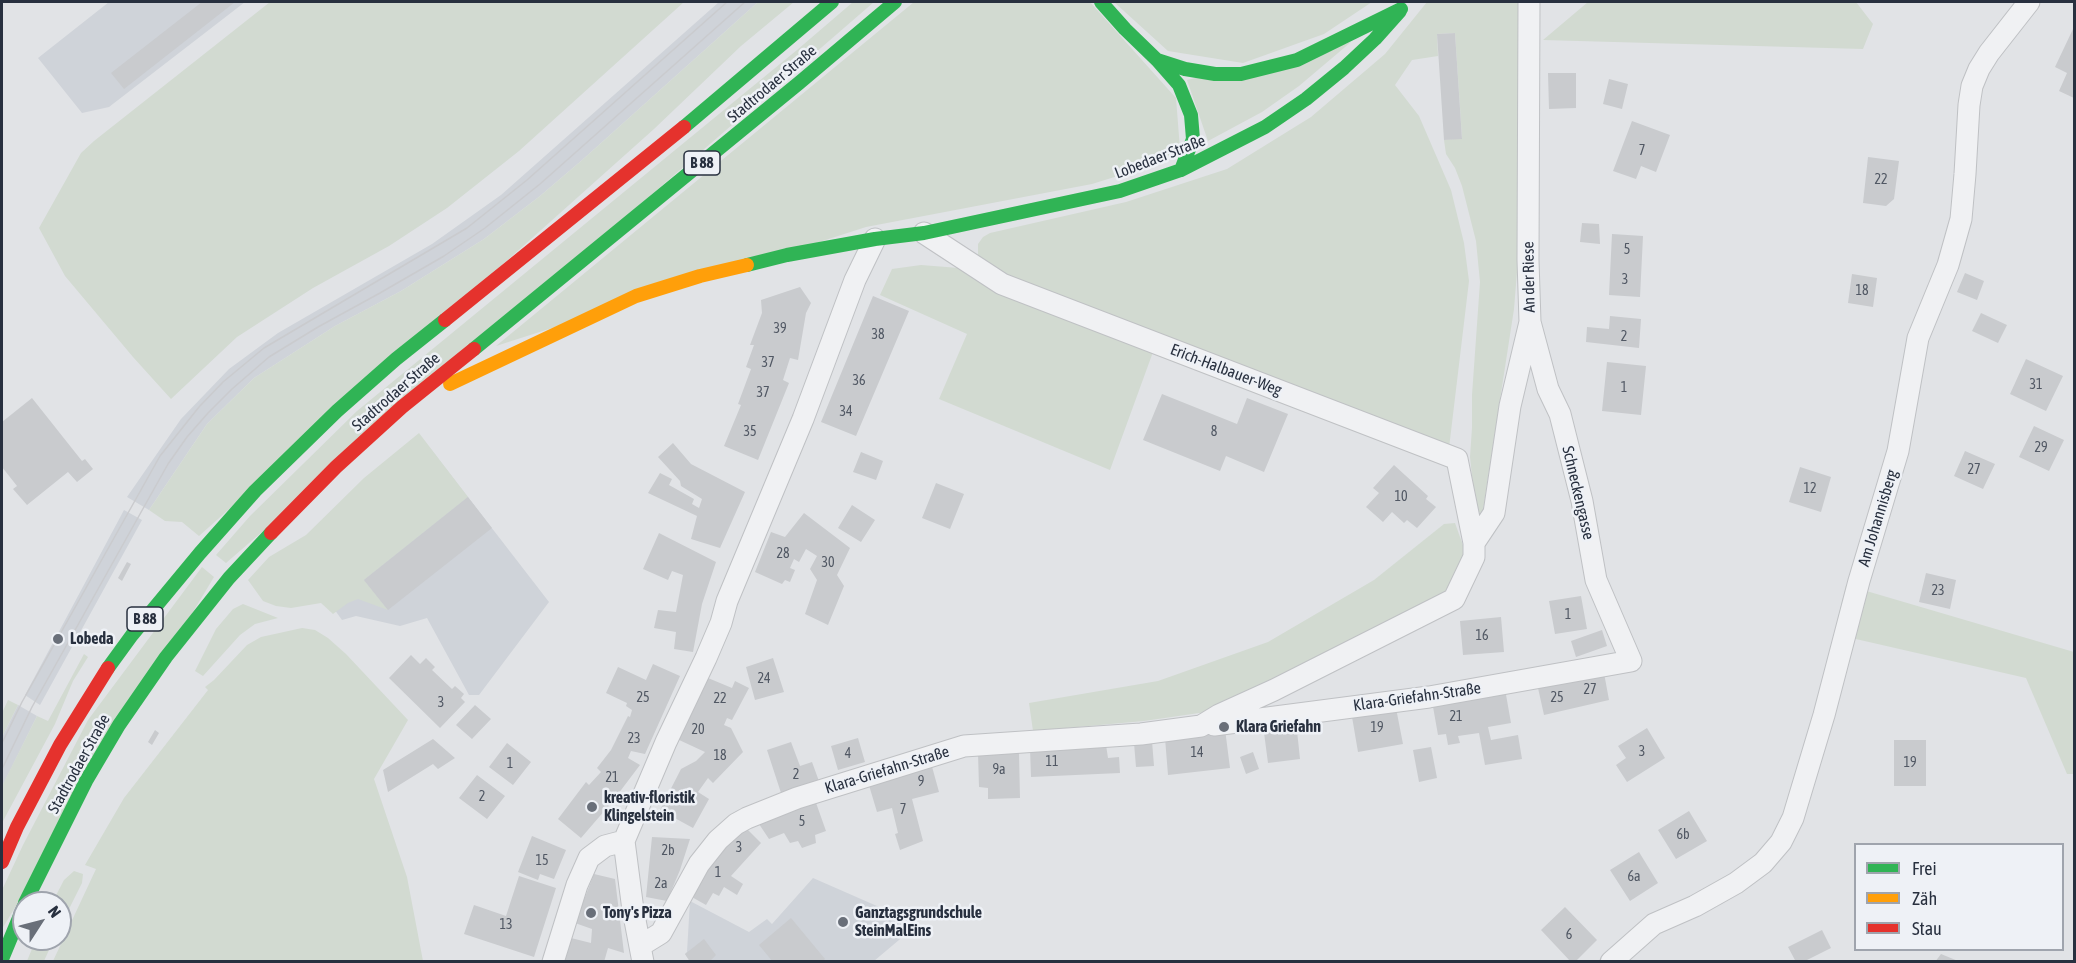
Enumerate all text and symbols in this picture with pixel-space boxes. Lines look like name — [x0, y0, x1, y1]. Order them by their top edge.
street label: Stadtrodaer Straße — [724, 41, 820, 127]
street label: Lobedaer Straße — [1112, 131, 1208, 183]
house number: 7 — [1639, 143, 1645, 159]
road number: B 88 — [684, 151, 720, 175]
house number: 22 — [1874, 172, 1888, 188]
street label: An der Riese — [1519, 241, 1539, 313]
house number: 5 — [1624, 242, 1630, 258]
house number: 3 — [1622, 272, 1628, 288]
house number: 18 — [1855, 283, 1869, 299]
house number: 39 — [773, 321, 787, 337]
house number: 38 — [871, 327, 885, 343]
house number: 2 — [1621, 329, 1627, 345]
street label: Erich-Halbauer-Weg — [1168, 340, 1284, 400]
street label: Stadtrodaer Straße — [348, 349, 444, 435]
house number: 37 — [761, 355, 775, 371]
house number: 36 — [852, 373, 866, 389]
house number: 31 — [2029, 377, 2043, 393]
house number: 1 — [1621, 380, 1627, 396]
house number: 37 — [756, 385, 770, 401]
house number: 34 — [839, 404, 853, 420]
house number: 35 — [743, 424, 757, 440]
house number: 8 — [1211, 424, 1217, 440]
house number: 29 — [2034, 440, 2048, 456]
street label: Schneckengasse — [1558, 444, 1598, 542]
house number: 27 — [1967, 462, 1981, 478]
street label: Am Johannisberg — [1854, 467, 1902, 569]
house number: 12 — [1803, 481, 1817, 497]
house number: 10 — [1394, 489, 1408, 505]
house number: 28 — [776, 546, 790, 562]
house number: 30 — [821, 555, 835, 571]
house number: 23 — [1931, 583, 1945, 599]
road number: B 88 — [127, 607, 163, 631]
house number: 1 — [1565, 607, 1571, 623]
house number: 16 — [1475, 628, 1489, 644]
place label: Lobeda — [70, 629, 114, 649]
marker: Lobeda — [51, 632, 65, 646]
house number: 24 — [757, 671, 771, 687]
street label: Klara-Griefahn-Straße — [1352, 679, 1482, 715]
house number: 27 — [1583, 682, 1597, 698]
house number: 25 — [636, 690, 650, 706]
house number: 25 — [1550, 690, 1564, 706]
house number: 22 — [713, 691, 727, 707]
house number: 3 — [438, 695, 444, 711]
house number: 21 — [1449, 709, 1463, 725]
street label: Stadtrodaer Straße — [44, 711, 114, 817]
place label: Klara Griefahn — [1236, 717, 1321, 737]
marker: Klara Griefahn — [1217, 720, 1231, 734]
house number: 19 — [1370, 720, 1384, 736]
house number: 20 — [691, 722, 705, 738]
house number: 23 — [627, 731, 641, 747]
street label: Klara-Griefahn-Straße — [823, 742, 951, 798]
house number: 3 — [1639, 744, 1645, 760]
house number: 14 — [1190, 745, 1204, 761]
house number: 4 — [845, 746, 851, 762]
house number: 18 — [713, 748, 727, 764]
house number: 11 — [1045, 754, 1059, 770]
house number: 19 — [1903, 755, 1917, 771]
house number: 1 — [507, 756, 513, 772]
house number: 9a — [992, 762, 1006, 778]
house number: 2 — [793, 767, 799, 783]
house number: 21 — [605, 770, 619, 786]
house number: 9 — [918, 774, 924, 790]
place label: kreativ-floristik Klingelstein — [604, 788, 695, 826]
house number: 2 — [479, 789, 485, 805]
marker: kreativ-floristik Klingelstein — [585, 800, 599, 814]
house number: 7 — [900, 802, 906, 818]
house number: 5 — [799, 814, 805, 830]
house number: 6b — [1676, 827, 1690, 843]
house number: 3 — [736, 840, 742, 856]
house number: 2b — [661, 843, 675, 859]
legend — [1854, 843, 2064, 951]
house number: 15 — [535, 853, 549, 869]
text: Frei — [1912, 858, 1937, 879]
house number: 1 — [715, 865, 721, 881]
house number: 6a — [1627, 869, 1641, 885]
house number: 2a — [654, 876, 668, 892]
text: Zäh — [1912, 888, 1937, 909]
north arrow — [12, 891, 72, 951]
text: N — [45, 902, 65, 921]
place label: Tony's Pizza — [603, 903, 672, 923]
place label: Ganztagsgrundschule SteinMalEins — [855, 903, 982, 941]
marker: Tony's Pizza — [584, 906, 598, 920]
marker: Ganztagsgrundschule SteinMalEins — [836, 915, 850, 929]
house number: 13 — [499, 917, 513, 933]
text: Stau — [1912, 918, 1942, 939]
house number: 6 — [1566, 927, 1572, 943]

